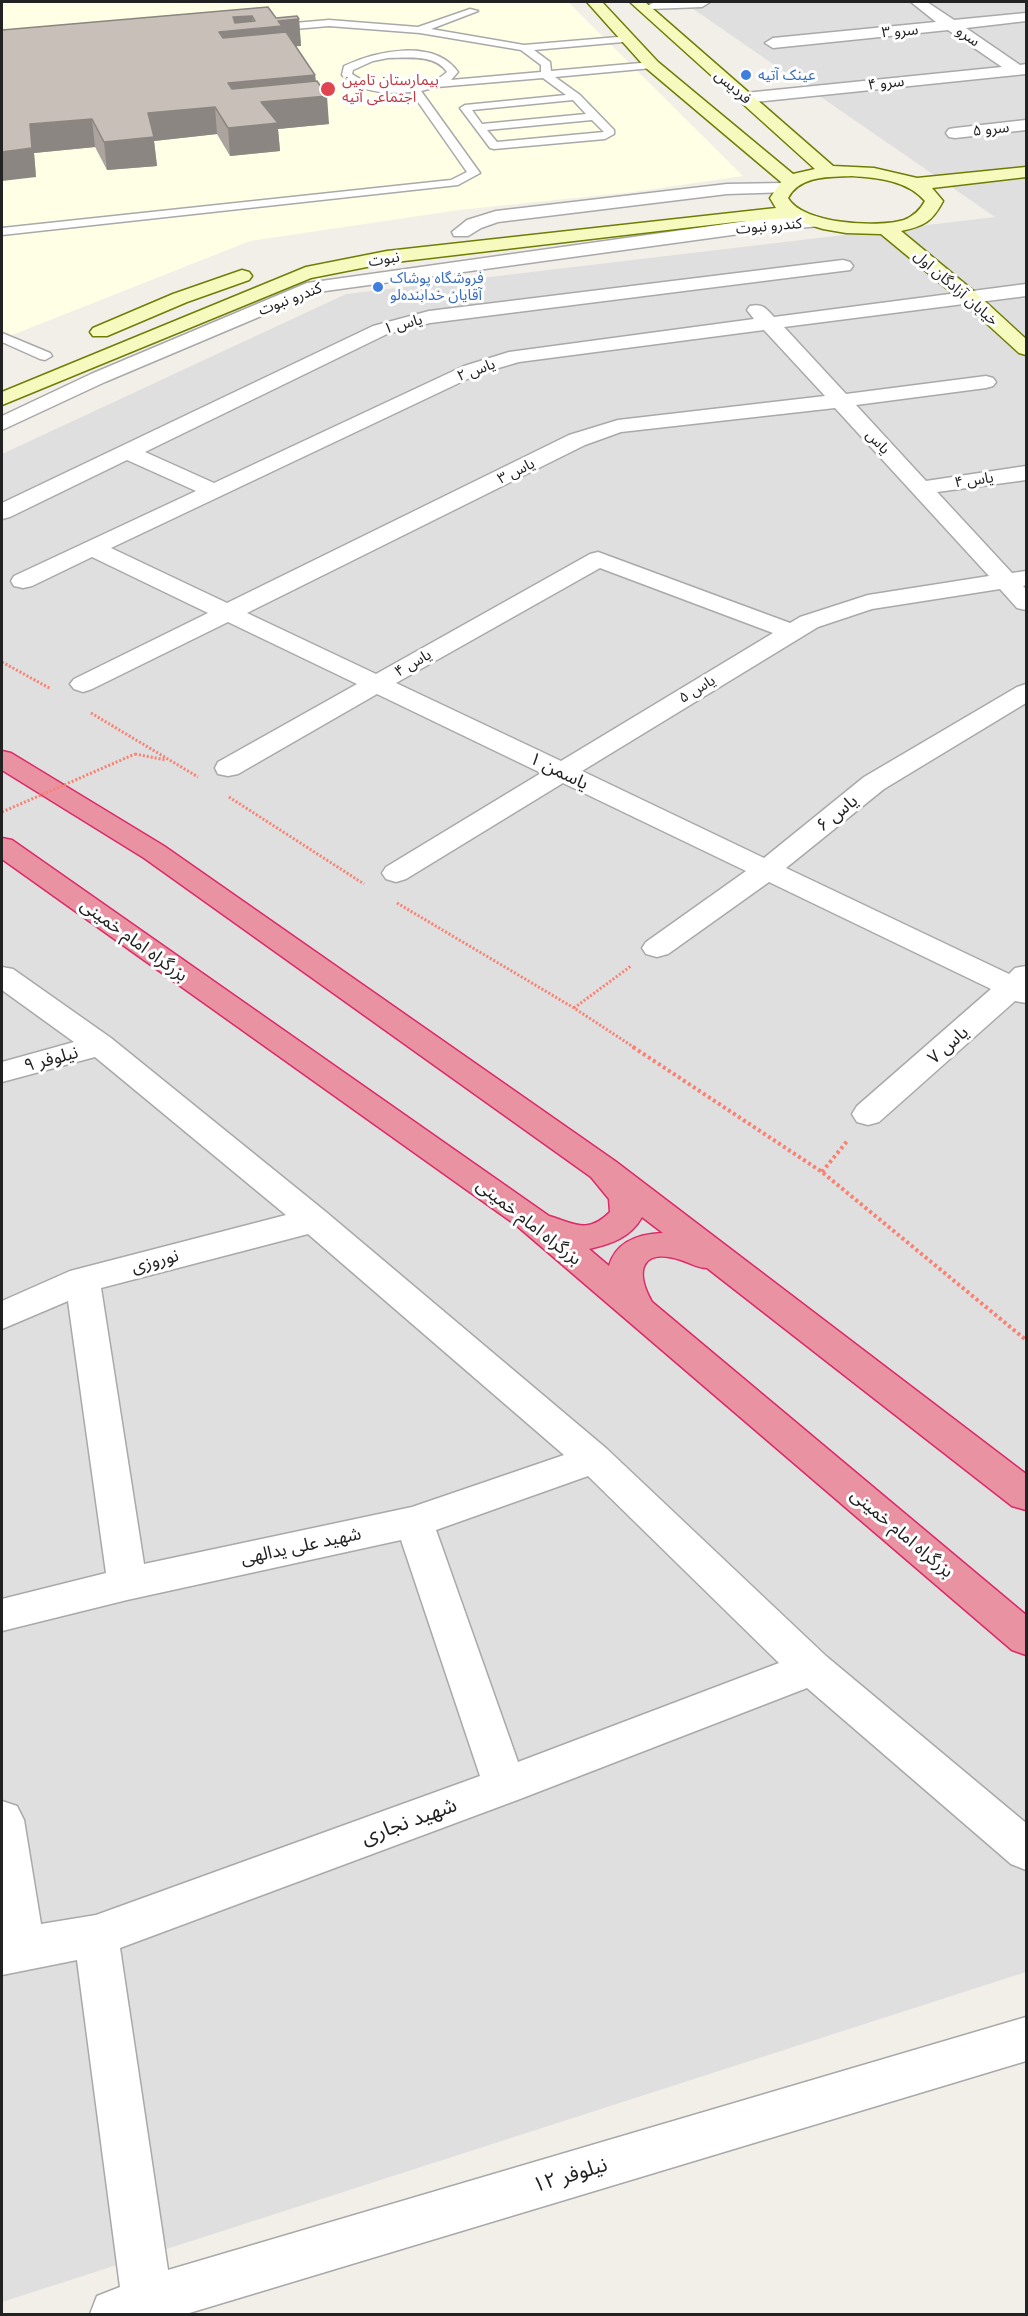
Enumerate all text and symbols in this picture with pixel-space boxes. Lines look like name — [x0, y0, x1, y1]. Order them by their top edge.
street label: سرو ۳ — [881, 20, 919, 42]
street label: سرو — [953, 22, 983, 50]
street label: فردیس — [711, 66, 755, 108]
place label: عینک آتیه — [758, 66, 816, 84]
marker: عینک آتیه — [739, 68, 753, 82]
place label: بیمارستان تامین اجتماعی آتیه — [342, 71, 439, 106]
street label: سرو ۴ — [867, 72, 905, 94]
marker: بیمارستان تامین اجتماعی آتیه — [319, 80, 337, 98]
street label: سرو ۵ — [972, 118, 1010, 140]
street label: کندرو نبوت — [735, 214, 803, 238]
street label: خیابان آزادگان اول — [910, 246, 1002, 330]
street label: نبوت — [367, 248, 401, 270]
place label: فروشگاه پوشاک آقایان خدابنده‌لو — [390, 269, 484, 304]
street label: کندرو نبوت — [256, 279, 324, 319]
marker: فروشگاه پوشاک آقایان خدابنده‌لو — [371, 280, 385, 294]
street label: یاس ۱ — [382, 310, 424, 338]
street label: یاس ۲ — [454, 355, 498, 385]
street label: یاس — [862, 426, 894, 458]
street label: یاس ۳ — [494, 454, 538, 488]
street label: یاس ۴ — [953, 468, 995, 492]
street label: یاس ۴ — [391, 645, 435, 681]
street label: یاس ۵ — [676, 671, 718, 707]
street label: یاسمن ۱ — [526, 747, 592, 795]
street label: یاس ۶ — [812, 790, 862, 836]
street label: بزرگراه امام خمینی — [76, 894, 192, 986]
street label: یاس ۷ — [923, 1021, 973, 1069]
street label: نیلوفر ۹ — [21, 1041, 81, 1077]
street label: بزرگراه امام خمینی — [472, 1174, 586, 1270]
street label: نوروزی — [129, 1244, 181, 1278]
street label: بزرگراه امام خمینی — [846, 1484, 958, 1582]
street label: شهید علی یدالهی — [239, 1523, 363, 1569]
street label: شهید نجاری — [358, 1792, 460, 1850]
street label: نیلوفر ۱۲ — [530, 2152, 610, 2198]

